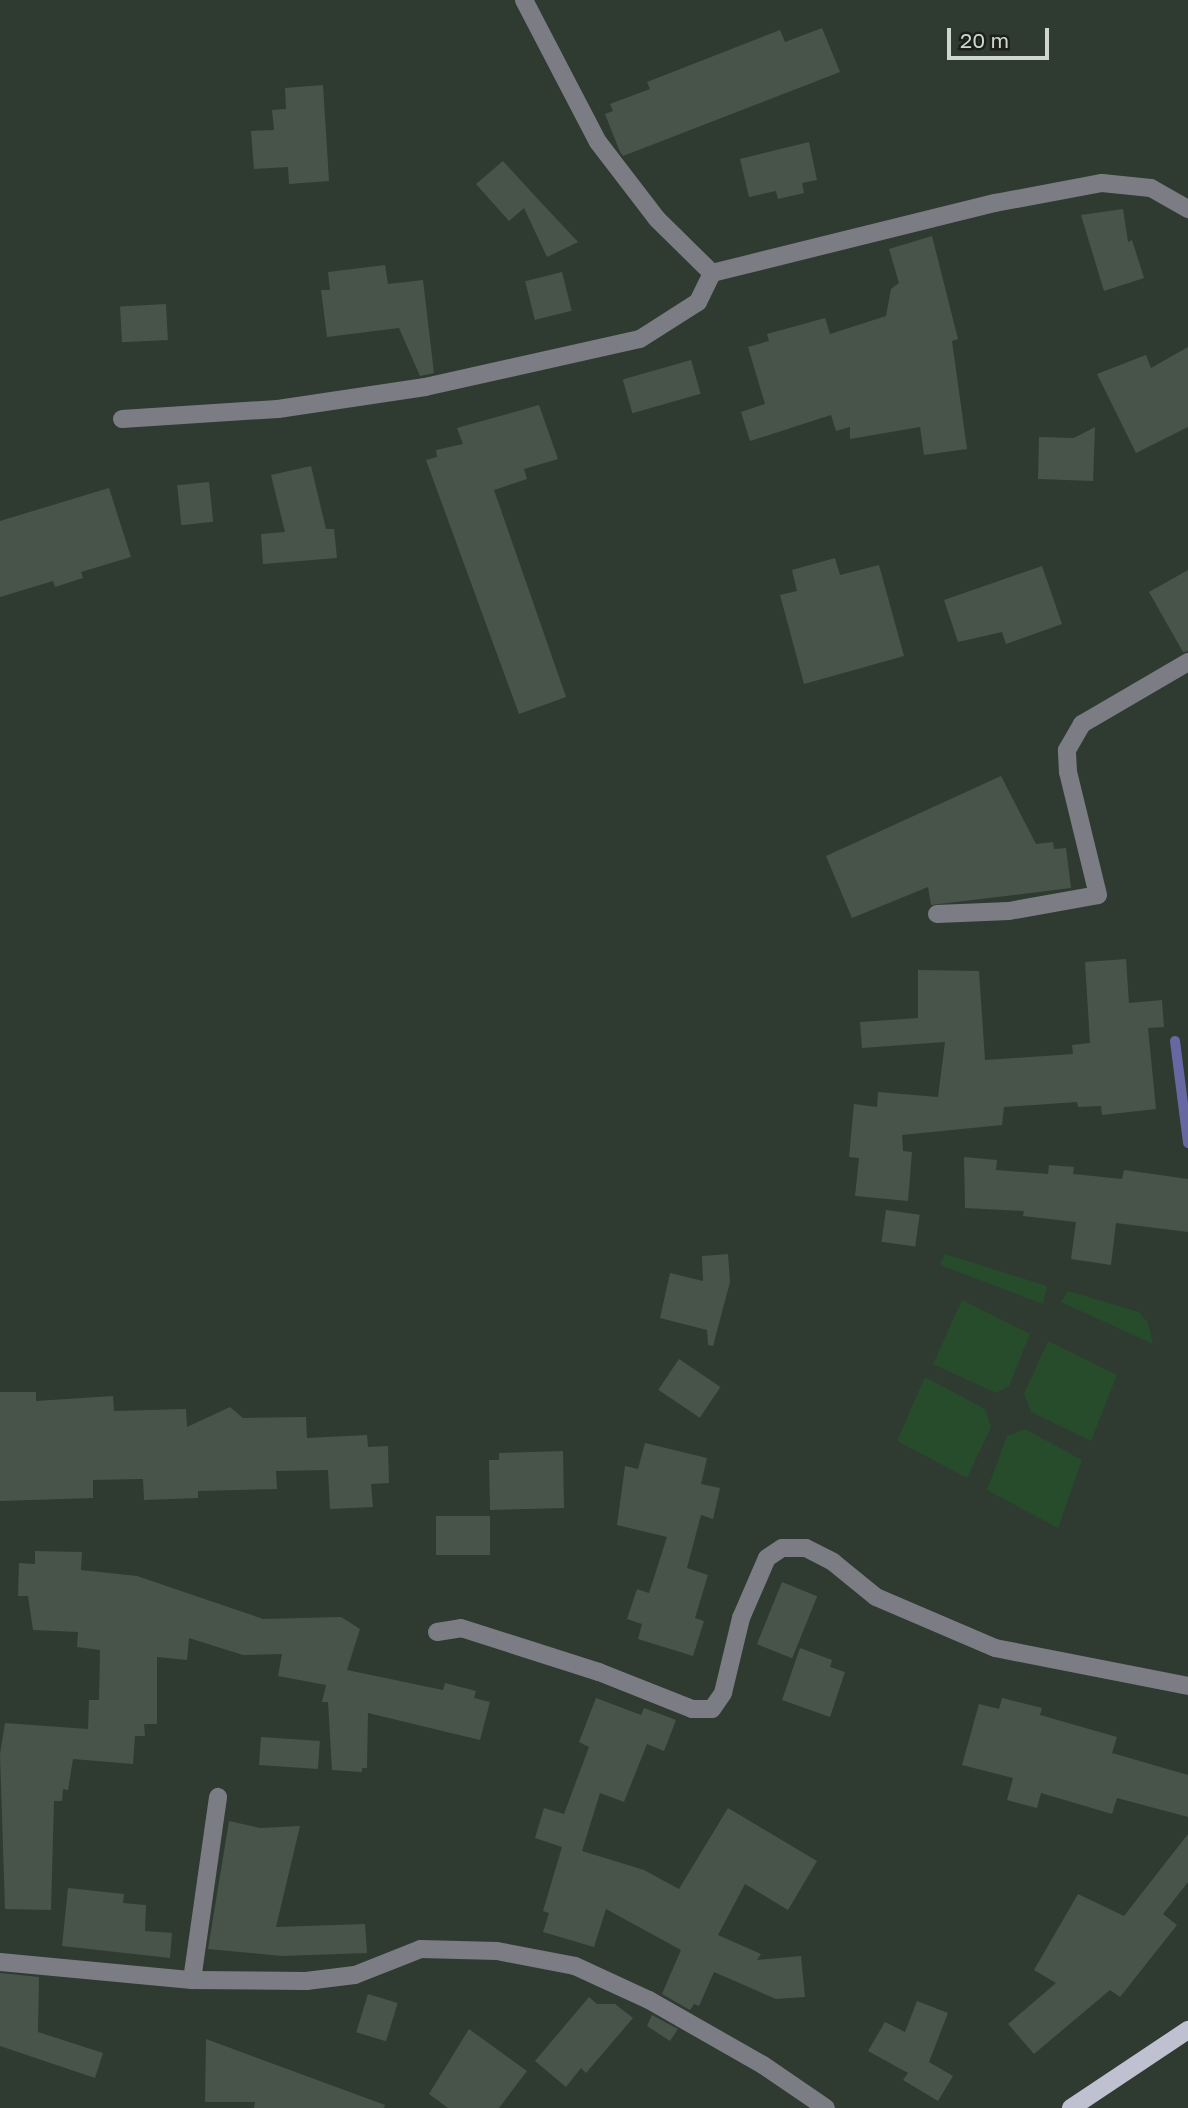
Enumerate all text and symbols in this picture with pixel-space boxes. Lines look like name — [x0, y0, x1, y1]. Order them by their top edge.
scale bar — [950, 14, 1052, 58]
text: 20 m — [960, 27, 1009, 53]

